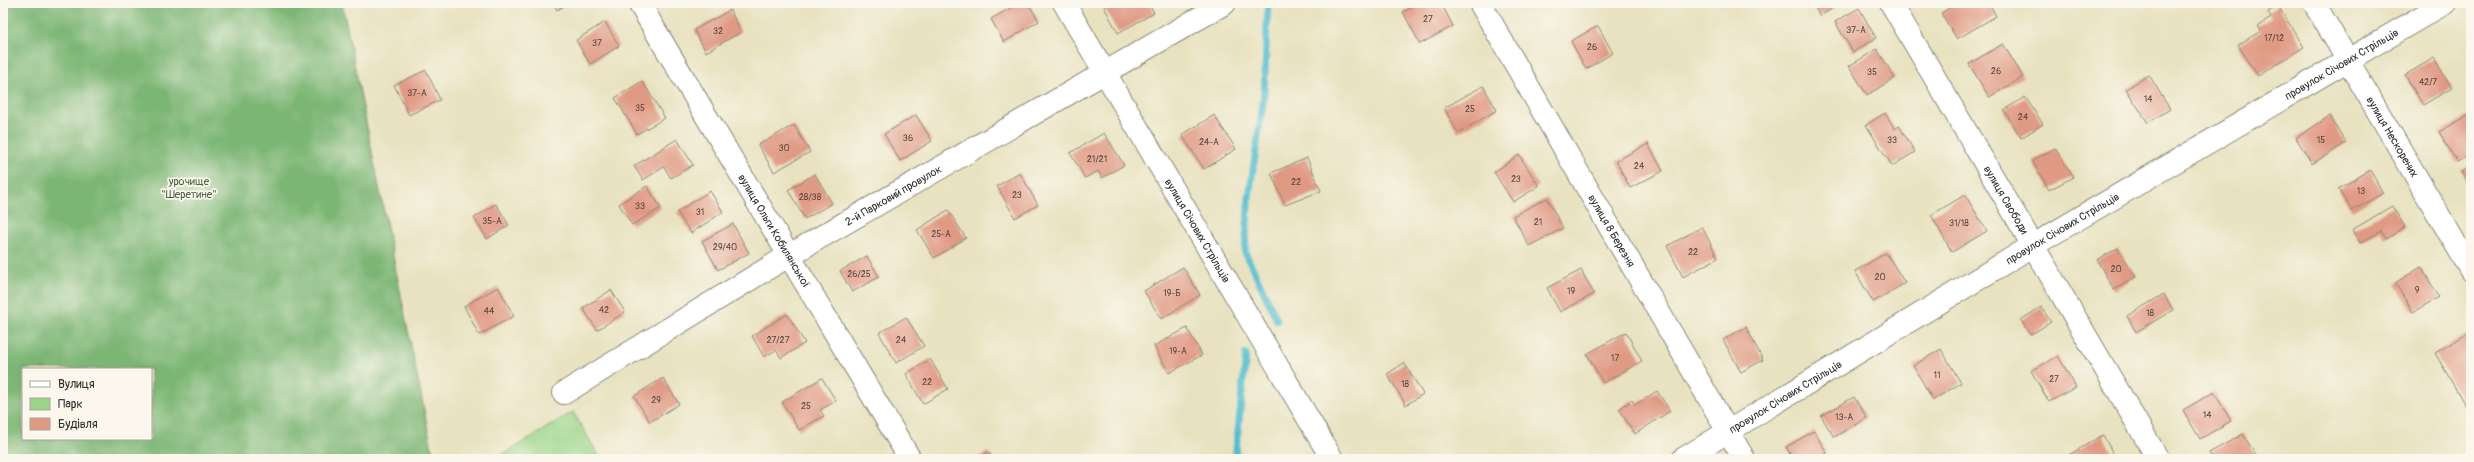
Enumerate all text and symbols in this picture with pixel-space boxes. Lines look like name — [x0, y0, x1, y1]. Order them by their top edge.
house number: 27 — [1423, 14, 1433, 25]
house number: 37-А — [1846, 25, 1866, 36]
street label: провулок Січових Стрільців — [2282, 25, 2401, 102]
house number: 32 — [713, 26, 723, 37]
house number: 17/12 — [2264, 33, 2284, 44]
house number: 37 — [592, 38, 602, 49]
house number: 26 — [1587, 42, 1597, 53]
house number: 26 — [1991, 66, 2001, 77]
house number: 35 — [1867, 67, 1877, 78]
house number: 42/7 — [2419, 77, 2437, 88]
house number: 37-А — [407, 88, 427, 99]
house number: 14 — [2144, 94, 2153, 105]
street label: вулиця Нескорених — [2364, 94, 2421, 179]
house number: 35 — [635, 103, 645, 114]
house number: 25 — [1465, 104, 1475, 115]
house number: 24 — [2018, 112, 2029, 123]
house number: 36 — [903, 133, 913, 144]
house number: 33 — [1887, 135, 1897, 146]
house number: 15 — [2317, 135, 2325, 146]
house number: 24-А — [1199, 137, 1219, 148]
house number: 30 — [778, 143, 790, 154]
house number: 21/21 — [1087, 154, 1107, 165]
house number: 24 — [1634, 161, 1645, 172]
street label: 2-й Парковий провулок — [843, 162, 944, 228]
street label: вулиця Свободи — [1981, 163, 2031, 236]
street label: вулиця Ольги Кобилянської — [736, 172, 813, 290]
house number: 23 — [1511, 174, 1521, 185]
park label: урочище "Шеретине" — [161, 175, 217, 201]
street label: вулиця Січових Стрільців — [1162, 176, 1233, 285]
house number: 22 — [1291, 177, 1301, 188]
house number: 13 — [2357, 186, 2365, 197]
house number: 23 — [1012, 190, 1022, 201]
street label: провулок Січових Стрільців — [2003, 190, 2122, 267]
house number: 28/38 — [799, 192, 822, 203]
street label: вулиця 8 Березня — [1586, 192, 1638, 269]
house number: 33 — [635, 201, 645, 212]
house number: 31 — [696, 207, 704, 218]
house number: 35-А — [482, 216, 502, 227]
house number: 21 — [1534, 217, 1542, 228]
house number: 31/18 — [1949, 218, 1969, 229]
house number: 25-А — [931, 229, 951, 240]
house number: 29/40 — [713, 242, 737, 253]
house number: 22 — [1688, 247, 1698, 258]
house number: 20 — [2110, 264, 2122, 275]
house number: 26/25 — [847, 269, 871, 280]
house number: 20 — [1874, 272, 1886, 283]
house number: 9 — [2415, 285, 2420, 296]
house number: 19 — [1567, 286, 1575, 297]
house number: 19-Б — [1163, 288, 1181, 299]
house number: 42 — [599, 305, 609, 316]
house number: 44 — [484, 306, 495, 317]
house number: 18 — [2146, 308, 2154, 319]
house number: 27/27 — [767, 335, 790, 346]
house number: 24 — [896, 335, 907, 346]
house number: 19-А — [1169, 346, 1187, 357]
house number: 17 — [1611, 353, 1619, 364]
street label: провулок Січових Стрільців — [1727, 357, 1844, 436]
legend — [22, 368, 152, 440]
house number: 11 — [1933, 370, 1941, 381]
house number: 27 — [2049, 374, 2059, 385]
text: Вулиця — [58, 377, 95, 392]
house number: 22 — [922, 377, 932, 388]
house number: 18 — [1401, 379, 1409, 390]
house number: 29 — [651, 395, 661, 406]
text: Парк — [58, 397, 83, 412]
house number: 25 — [801, 401, 811, 412]
house number: 14 — [2203, 410, 2212, 421]
house number: 13-А — [1835, 412, 1853, 423]
text: Будівля — [58, 417, 98, 432]

